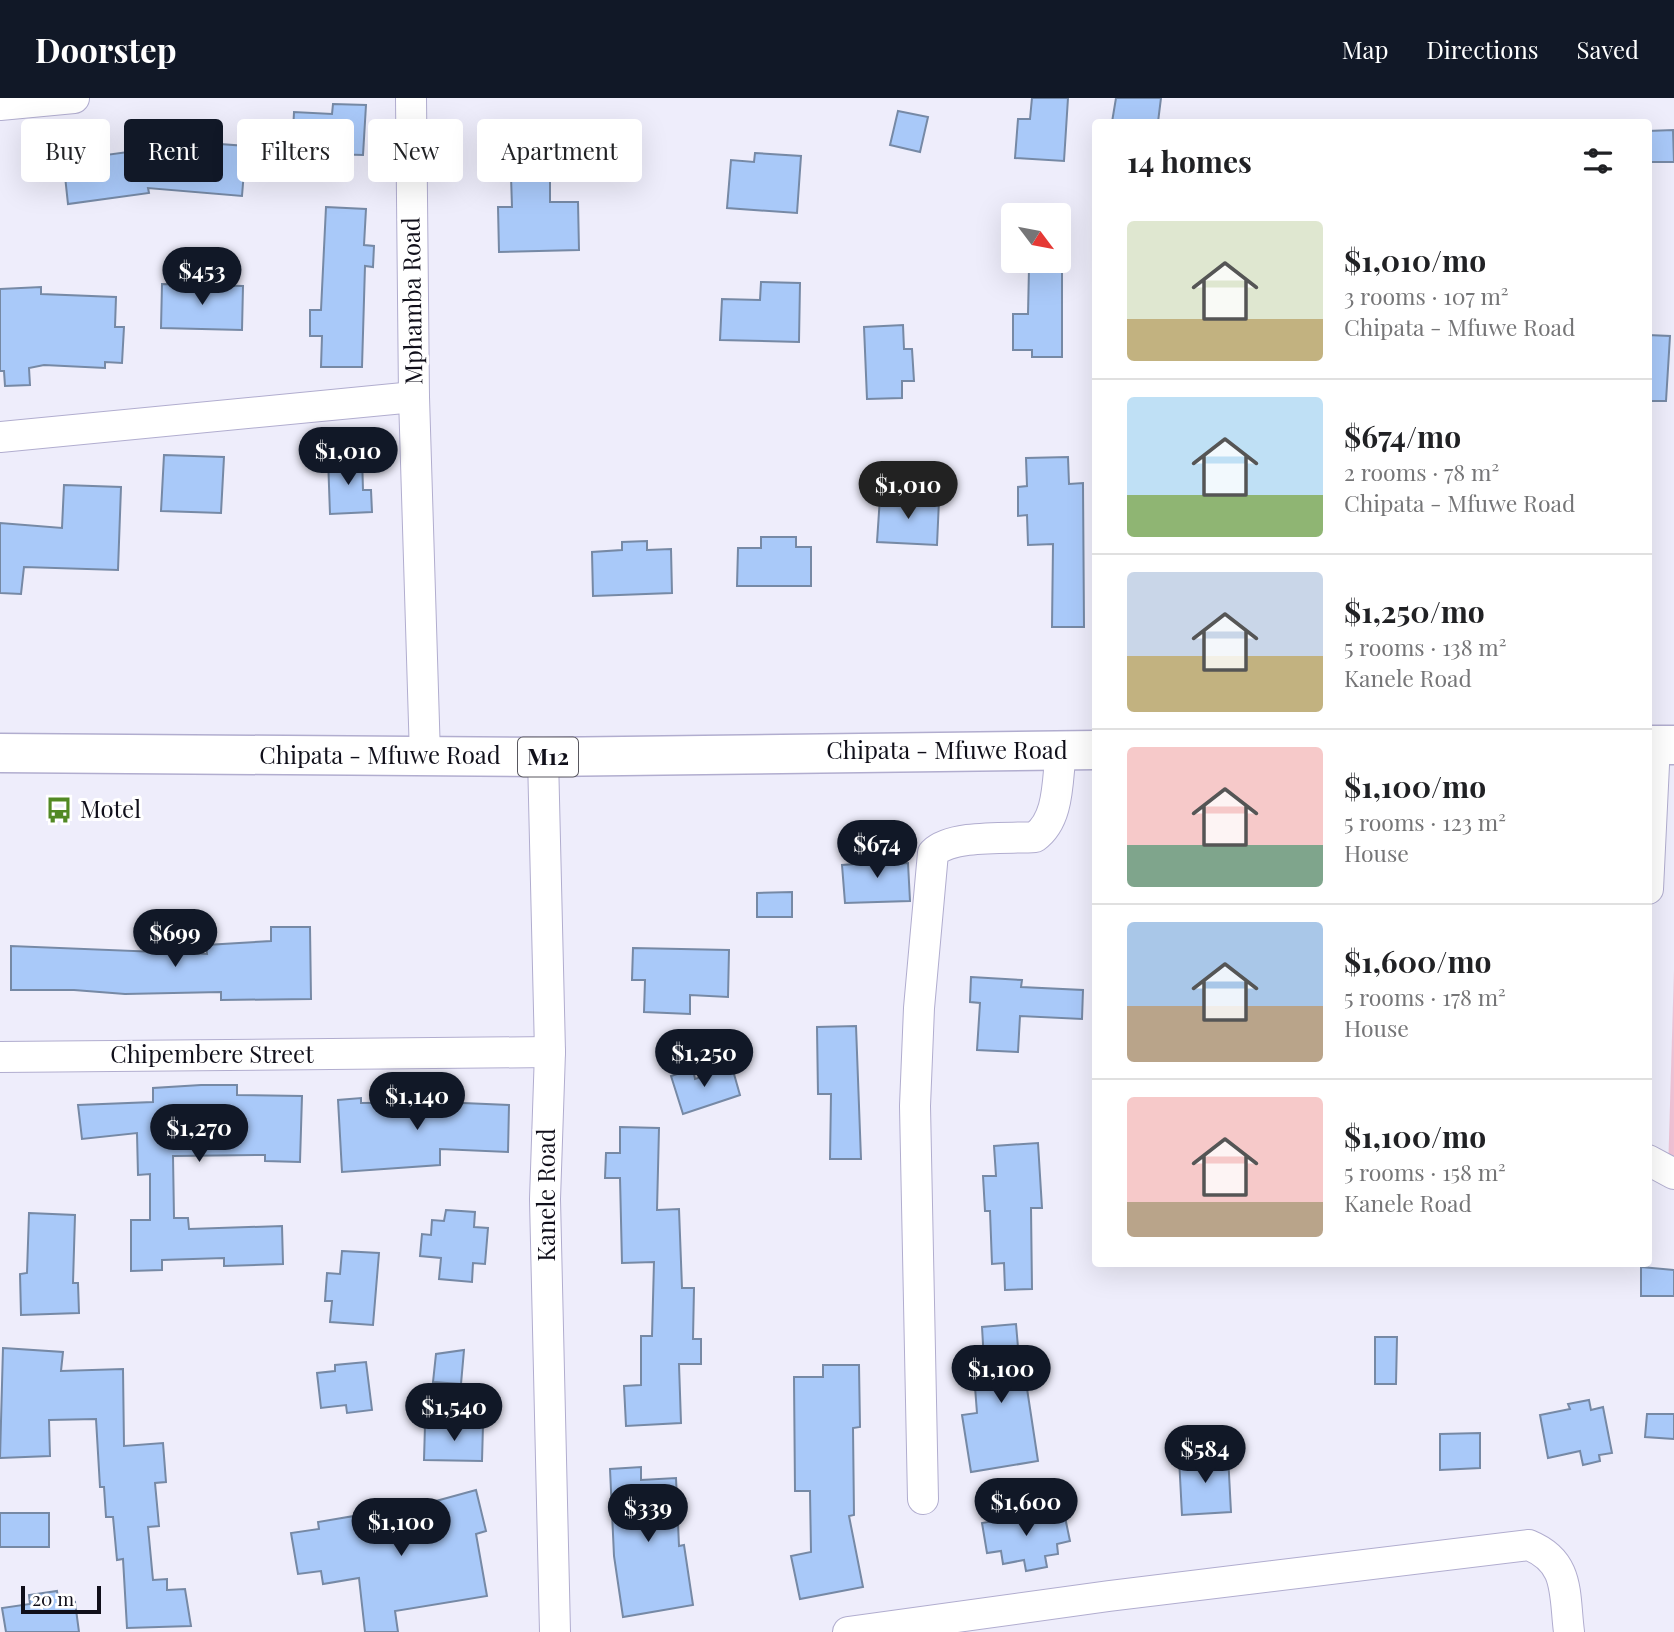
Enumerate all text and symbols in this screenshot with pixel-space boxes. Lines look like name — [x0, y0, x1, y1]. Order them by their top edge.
text: Doorstep — [35, 27, 176, 71]
text: Map — [1342, 33, 1388, 65]
text: Directions — [1426, 33, 1539, 65]
text: Saved — [1577, 33, 1639, 65]
chip: Buy — [21, 119, 110, 182]
chip: Rent — [124, 119, 223, 182]
chip: Filters — [237, 119, 354, 182]
chip: New — [368, 119, 463, 182]
chip: Apartment — [477, 119, 642, 182]
text: 14 homes — [1127, 141, 1252, 181]
icon: filters — [1579, 142, 1617, 180]
north arrow — [1001, 203, 1071, 273]
map controls — [1001, 203, 1071, 273]
street label: Mphamba Road — [394, 217, 428, 385]
text: $1,010/mo — [1344, 240, 1486, 280]
pin: $453 — [161, 248, 243, 307]
icon: home — [1183, 249, 1267, 333]
text: $453 — [178, 254, 226, 285]
text: 3 rooms · 107 m² — [1344, 280, 1509, 311]
text: Chipata - Mfuwe Road — [1344, 311, 1575, 342]
text: $674/mo — [1344, 416, 1461, 456]
icon: home — [1183, 425, 1267, 509]
pin: $1,010 — [291, 428, 405, 487]
text: $1,010 — [315, 434, 381, 465]
text: 2 rooms · 78 m² — [1344, 456, 1499, 487]
pin: $1,010 — [851, 462, 965, 521]
text: $1,010 — [875, 468, 941, 499]
text: Chipata - Mfuwe Road — [1344, 487, 1575, 518]
text: $1,250/mo — [1344, 591, 1485, 631]
icon: home — [1183, 600, 1267, 684]
text: 5 rooms · 138 m² — [1344, 631, 1507, 662]
text: Kanele Road — [1344, 662, 1472, 693]
street label: Chipata - Mfuwe Road — [826, 733, 1068, 765]
road number: M12 — [518, 737, 578, 776]
street label: Chipata - Mfuwe Road — [259, 738, 501, 770]
text: $1,100/mo — [1344, 766, 1486, 806]
icon: home — [1183, 775, 1267, 859]
place label: Motel — [80, 792, 141, 824]
bus stop icon: Motel — [44, 795, 74, 825]
text: 5 rooms · 123 m² — [1344, 806, 1506, 837]
pin: $674 — [836, 820, 918, 880]
text: $674 — [853, 827, 901, 858]
text: House — [1344, 837, 1409, 868]
pin: $699 — [134, 910, 216, 969]
text: $699 — [149, 916, 201, 947]
text: $1,600/mo — [1344, 941, 1492, 981]
icon: home — [1183, 950, 1267, 1034]
text: 5 rooms · 178 m² — [1344, 981, 1506, 1012]
text: House — [1344, 1012, 1409, 1043]
pin: $1,250 — [647, 1030, 761, 1089]
text: $1,250 — [671, 1036, 737, 1067]
street label: Chipembere Street — [110, 1037, 314, 1069]
pin: $1,140 — [360, 1072, 474, 1132]
text: $1,140 — [385, 1079, 449, 1110]
pin: $1,270 — [142, 1104, 256, 1164]
text: $1,270 — [166, 1111, 232, 1142]
text: $1,100/mo — [1344, 1116, 1486, 1156]
icon: home — [1183, 1125, 1267, 1209]
street label: Kanele Road — [529, 1128, 561, 1262]
text: 5 rooms · 158 m² — [1344, 1156, 1506, 1187]
text: Kanele Road — [1344, 1187, 1472, 1218]
pin: $1,100 — [944, 1346, 1058, 1405]
text: $1,100 — [968, 1352, 1034, 1383]
pin: $1,540 — [397, 1384, 511, 1443]
text: $1,540 — [421, 1390, 487, 1421]
pin: $584 — [1164, 1426, 1246, 1485]
text: $584 — [1181, 1432, 1229, 1463]
pin: $1,600 — [969, 1478, 1083, 1538]
pin: $339 — [607, 1484, 689, 1544]
text: $1,600 — [991, 1485, 1061, 1516]
text: $339 — [624, 1491, 672, 1522]
pin: $1,100 — [344, 1498, 458, 1558]
text: $1,100 — [368, 1505, 434, 1536]
scale bar — [21, 1583, 102, 1615]
text: 20 m — [32, 1585, 74, 1611]

